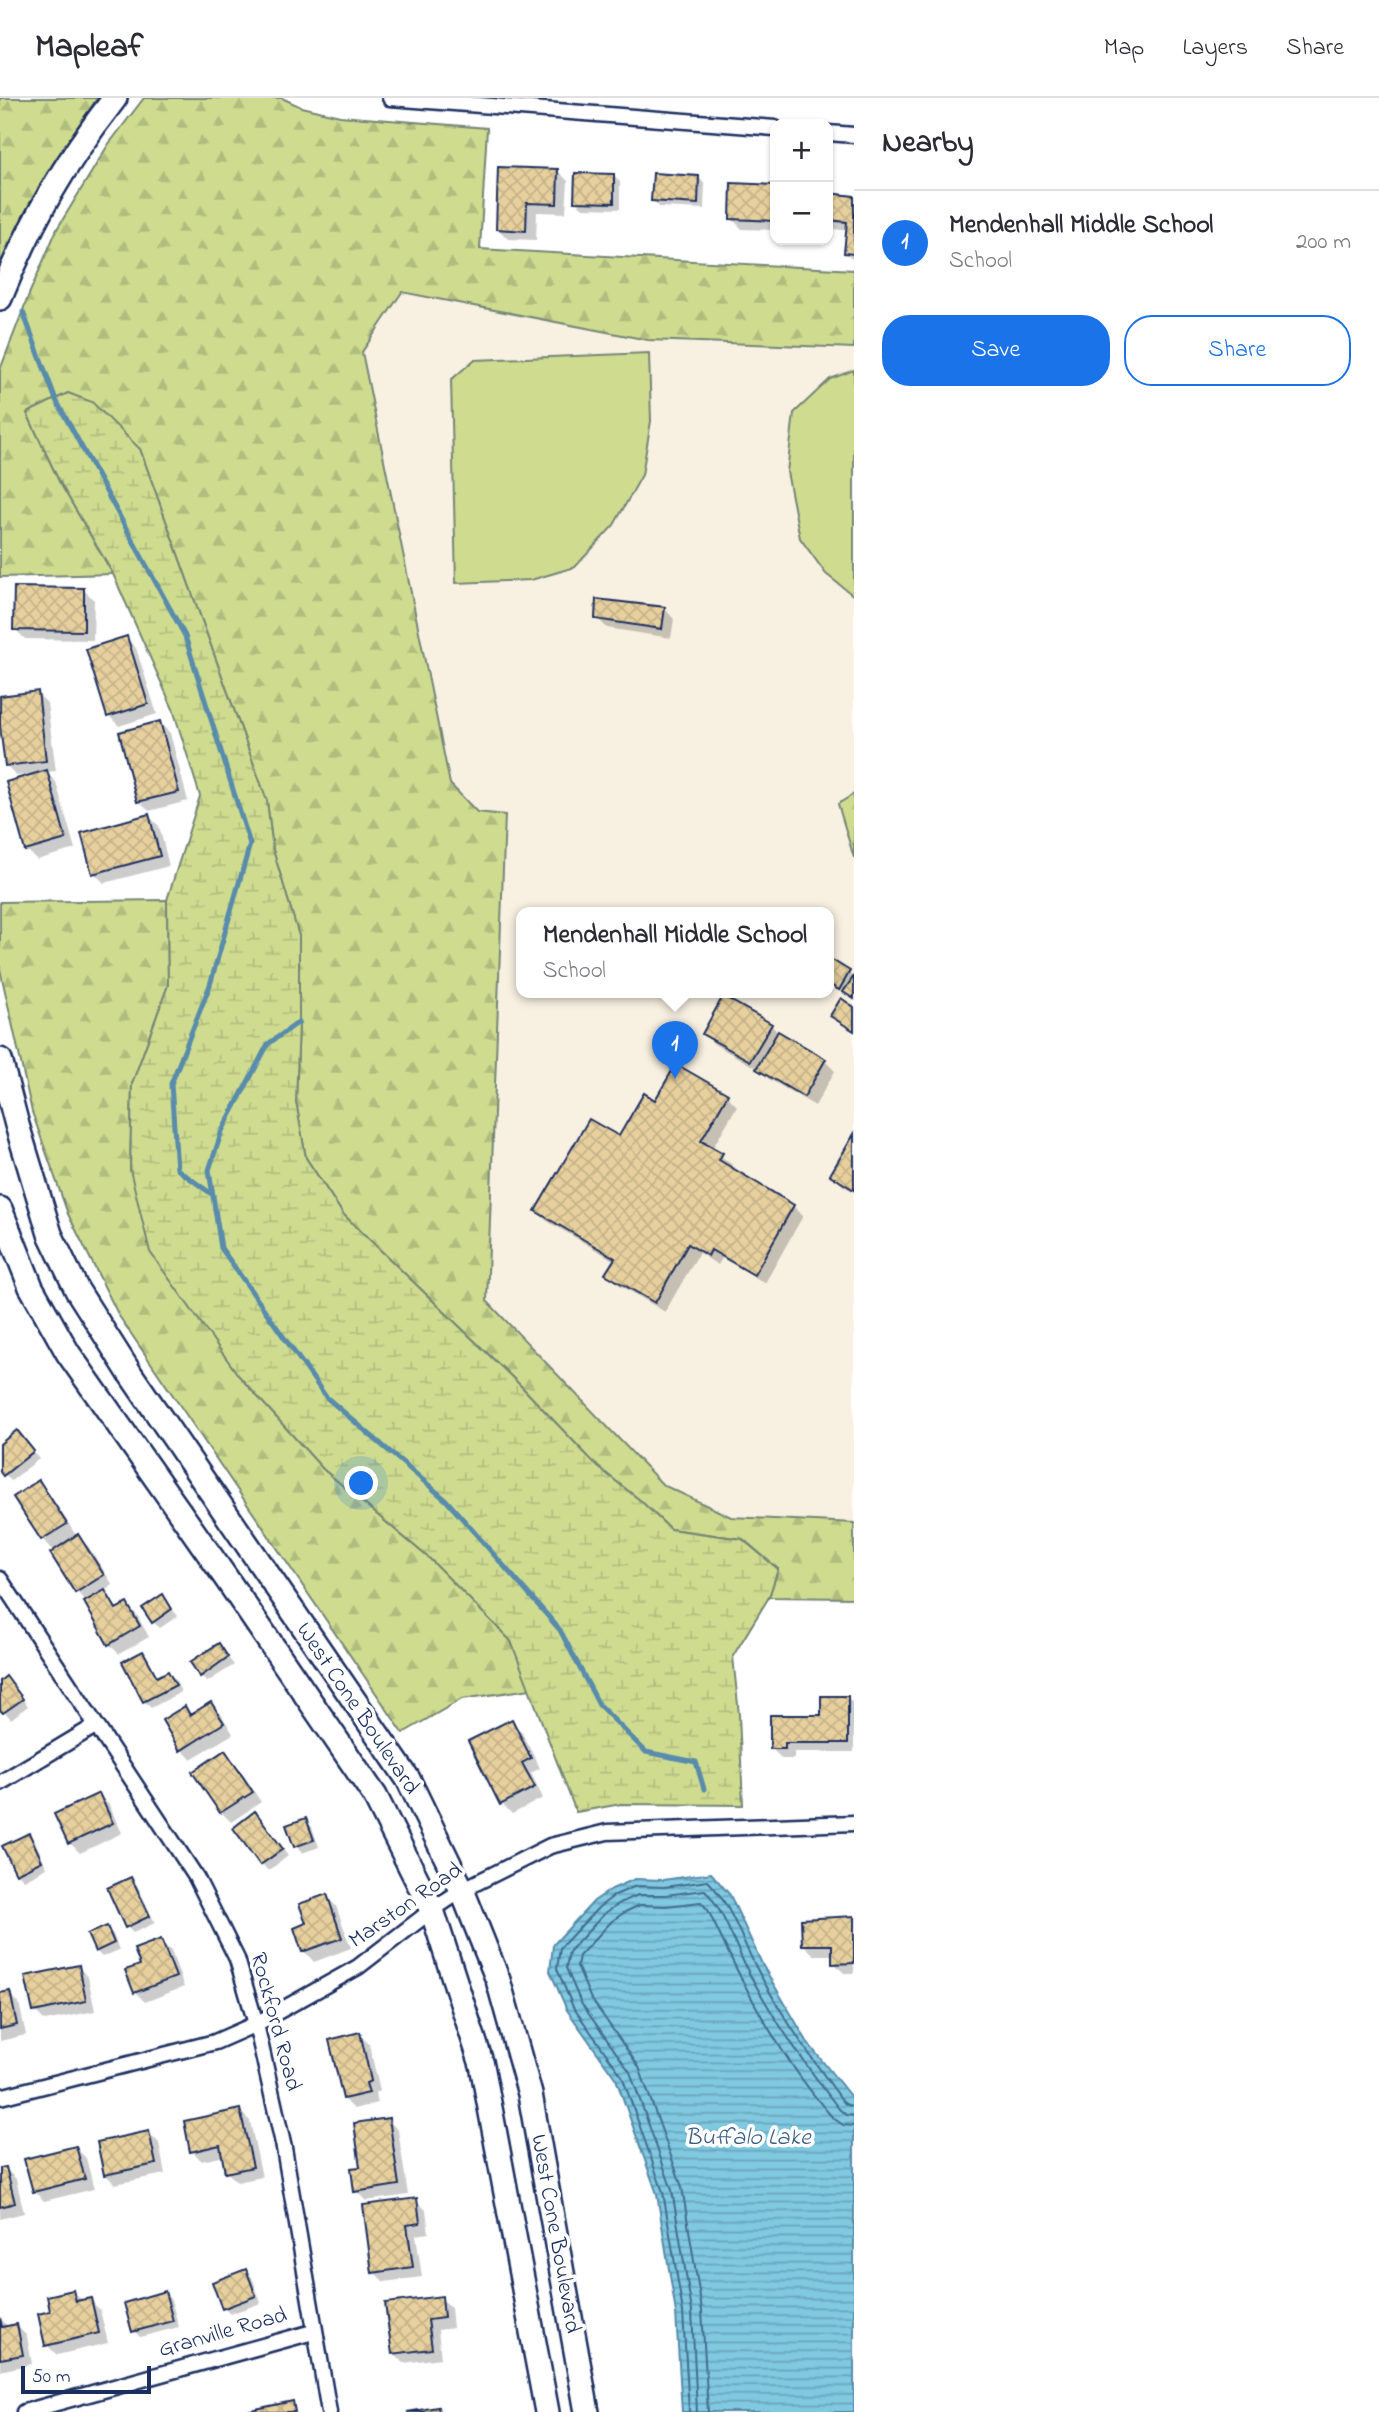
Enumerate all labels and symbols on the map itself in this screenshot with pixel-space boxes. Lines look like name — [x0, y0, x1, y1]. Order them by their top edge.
pin: 1 — [652, 1021, 698, 1079]
your location — [344, 1466, 378, 1500]
street label: West Cone Boulevard — [287, 1616, 427, 1802]
street label: Marston Road — [342, 1855, 470, 1957]
street label: Rockford Road — [241, 1949, 309, 2095]
water label: Buffalo Lake — [685, 2121, 812, 2156]
street label: West Cone Boulevard — [521, 2132, 589, 2336]
street label: Granville Road — [155, 2299, 291, 2367]
scale bar — [21, 2363, 150, 2395]

